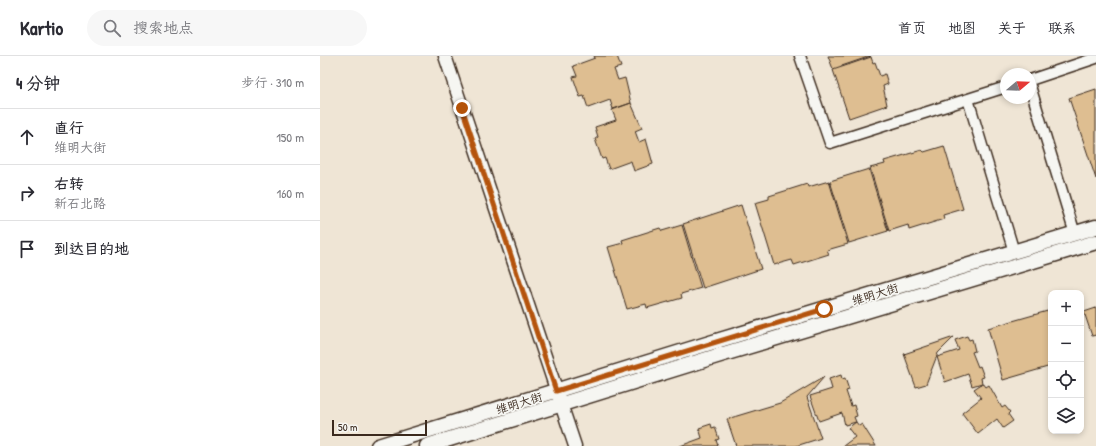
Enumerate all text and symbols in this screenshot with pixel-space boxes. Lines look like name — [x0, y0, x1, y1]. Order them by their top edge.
search box — [87, 10, 367, 46]
text: Kartio — [20, 15, 63, 41]
icon: search — [101, 17, 123, 39]
text: 搜索地点 — [133, 17, 193, 38]
text: 首页 — [898, 18, 926, 37]
text: 地图 — [948, 18, 976, 37]
text: 关于 — [998, 18, 1026, 37]
text: 联系 — [1048, 18, 1076, 37]
north arrow — [1000, 68, 1036, 104]
text: 4 分钟 — [16, 71, 60, 94]
text: 步行 · 310 m — [241, 73, 304, 91]
route end — [453, 99, 471, 117]
text: 直行 — [54, 117, 84, 138]
icon: ahead — [16, 126, 38, 148]
text: 150 m — [276, 128, 304, 146]
text: 维明大街 — [54, 138, 106, 156]
text: 右转 — [54, 173, 84, 194]
icon: right — [16, 182, 38, 204]
text: 160 m — [276, 184, 304, 202]
text: 新石北路 — [54, 194, 106, 212]
icon: arrive — [16, 238, 38, 260]
text: 到达目的地 — [54, 238, 129, 259]
street label: 维明大街 — [850, 279, 900, 309]
map controls — [1048, 290, 1084, 434]
button: + — [1048, 290, 1084, 326]
route start — [815, 300, 833, 318]
button: − — [1048, 326, 1084, 362]
button: locate — [1048, 362, 1084, 398]
street label: 维明大街 — [494, 388, 544, 418]
button: layers — [1048, 398, 1084, 434]
scale bar — [332, 418, 427, 437]
text: 50 m — [338, 420, 358, 434]

